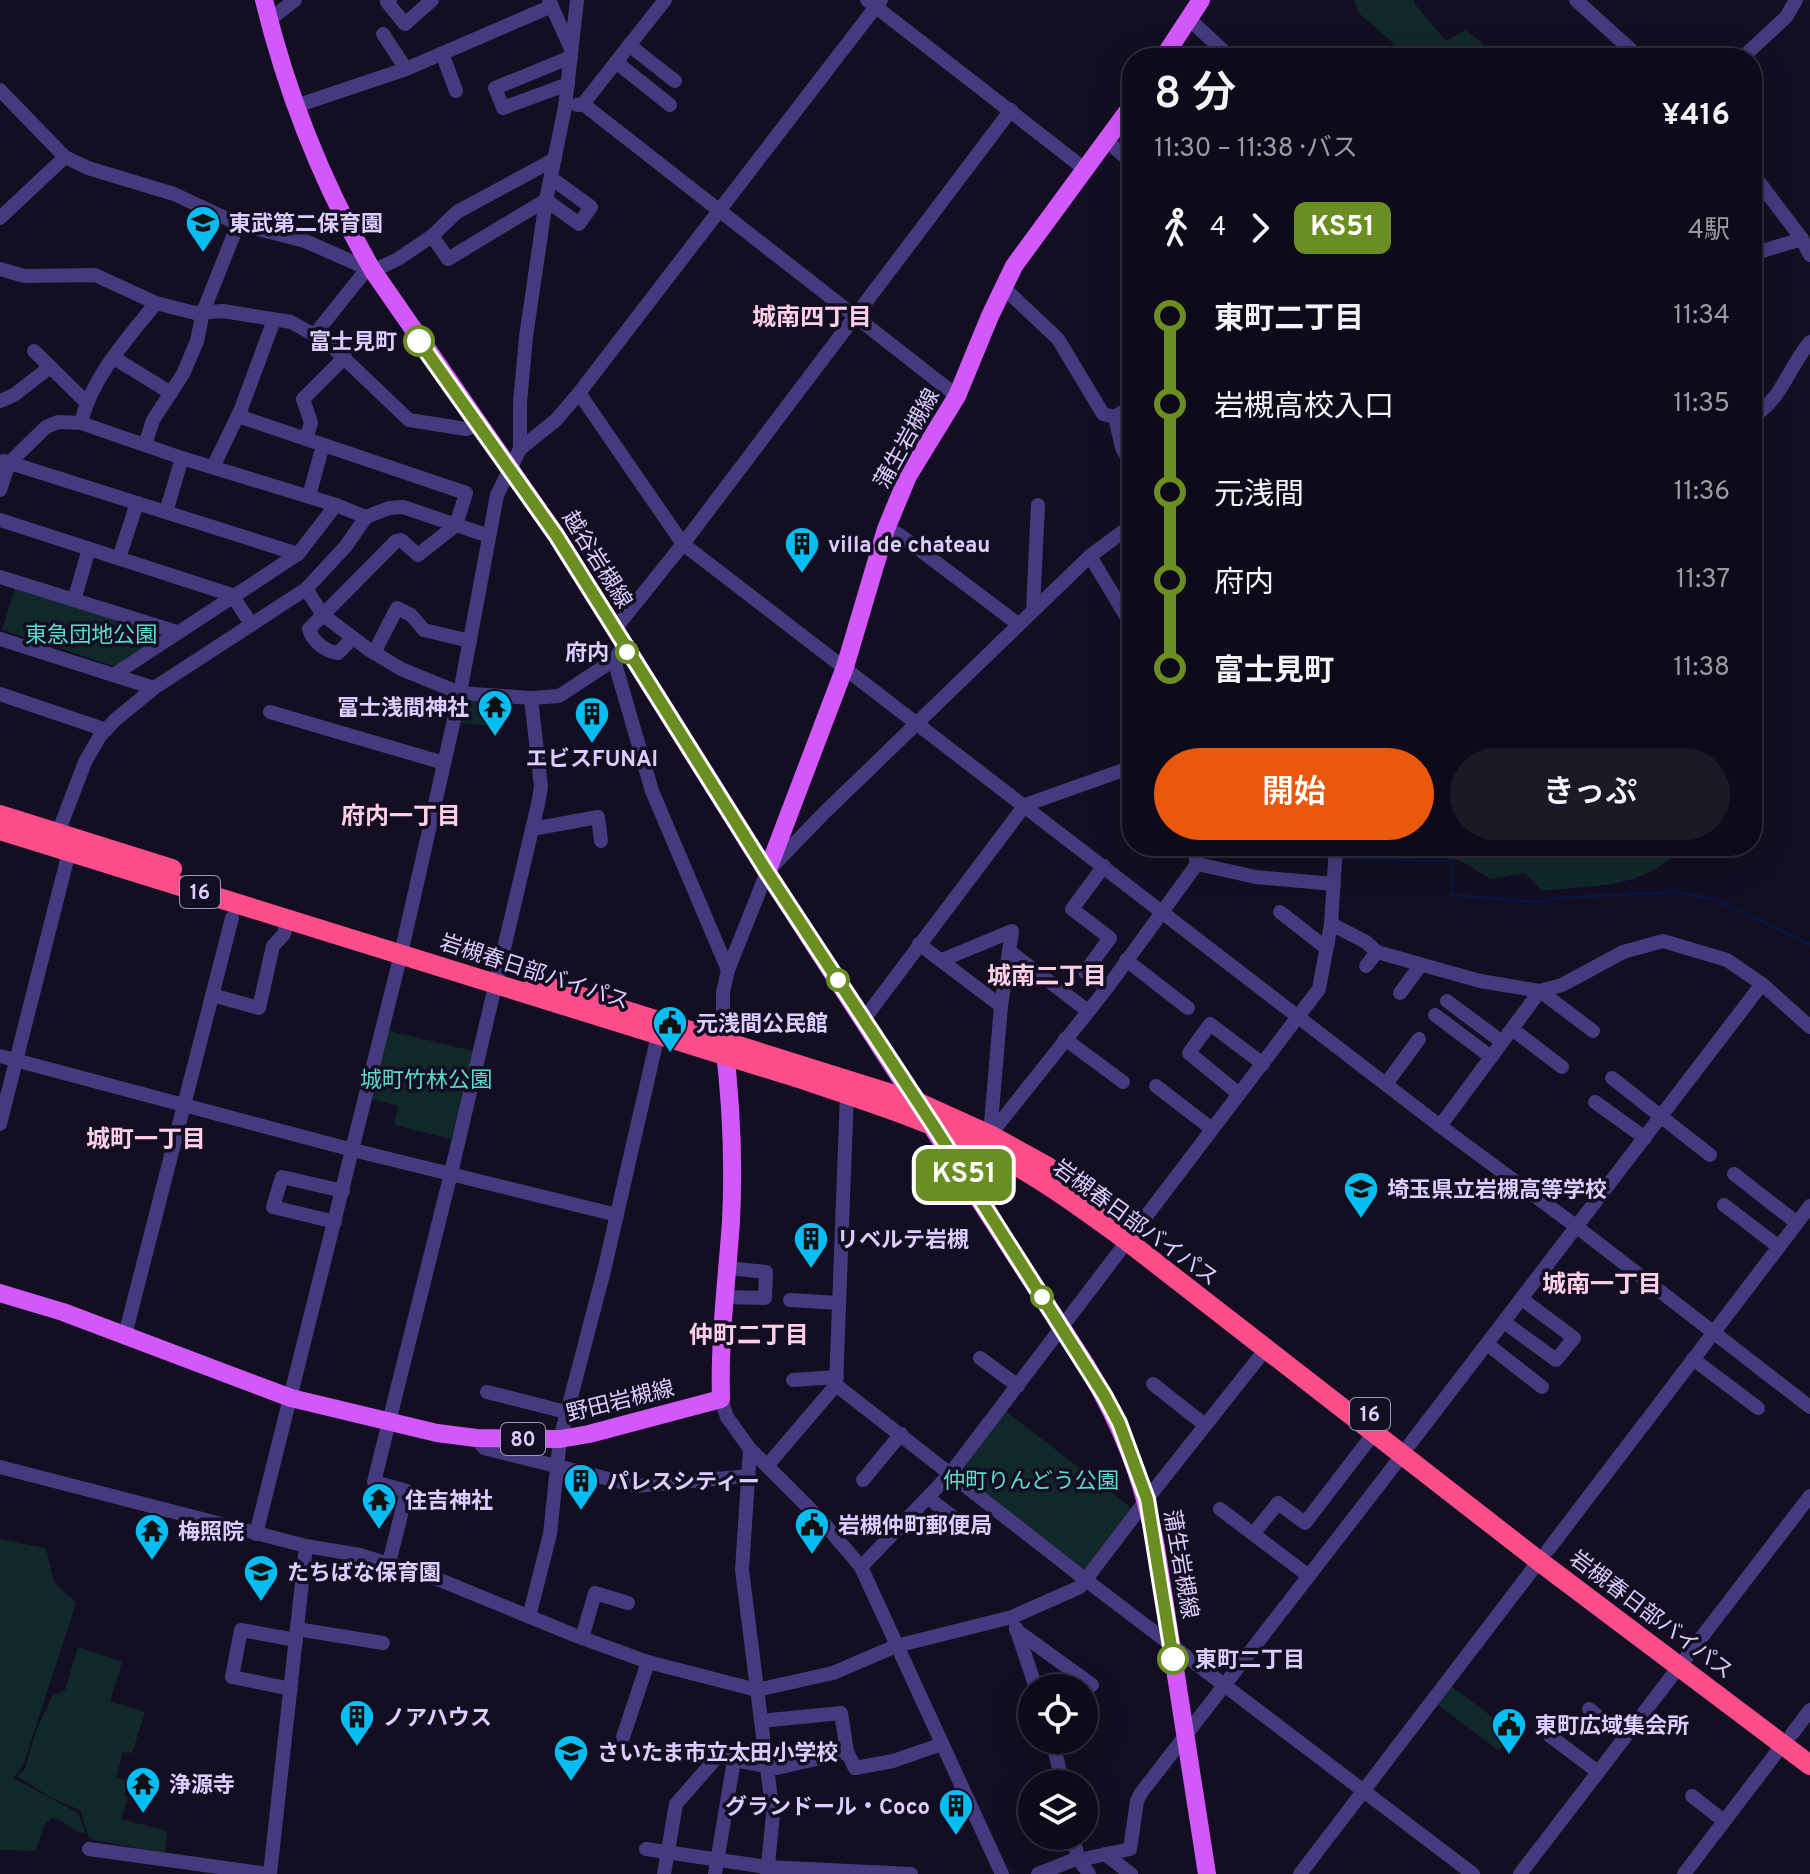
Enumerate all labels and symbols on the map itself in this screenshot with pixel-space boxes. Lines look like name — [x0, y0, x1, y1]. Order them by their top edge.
school or university icon: 東武第二保育園 — [184, 204, 222, 254]
place label: 東武第二保育園 — [229, 212, 383, 239]
district label: 城南四丁目 — [752, 304, 872, 334]
marker: 富士見町 — [404, 326, 434, 356]
place label: 富士見町 — [309, 330, 397, 357]
street label: 蒲生岩槻線 — [870, 385, 947, 494]
street label: 越谷岩槻線 — [555, 507, 636, 614]
building icon: villa de chateau — [783, 525, 821, 575]
place label: villa de chateau — [828, 533, 990, 560]
park label: 東急団地公園 — [25, 623, 157, 650]
place label: 府内 — [565, 641, 609, 668]
marker: 府内 — [616, 641, 638, 663]
temple icon: 冨士浅間神社 — [476, 688, 514, 738]
building icon: エビスFUNAI — [573, 695, 611, 745]
place label: 冨士浅間神社 — [337, 696, 469, 723]
place label: エビスFUNAI — [526, 747, 658, 774]
district label: 府内一丁目 — [341, 803, 461, 833]
road number: 16 — [180, 876, 220, 908]
street label: 岩槻春日部バイパス — [436, 930, 632, 1017]
district label: 城南二丁目 — [987, 963, 1107, 993]
unlabelled marker — [827, 969, 849, 991]
public building icon: 元浅間公民館 — [651, 1004, 689, 1054]
place label: 元浅間公民館 — [696, 1012, 828, 1039]
park label: 城町竹林公園 — [360, 1068, 492, 1095]
district label: 城町一丁目 — [86, 1126, 206, 1156]
line badge: KS51 — [908, 1149, 1020, 1201]
street label: 岩槻春日部バイパス — [1047, 1155, 1222, 1293]
school or university icon: 埼玉県立岩槻高等学校 — [1342, 1170, 1380, 1220]
place label: 埼玉県立岩槻高等学校 — [1387, 1178, 1607, 1205]
building icon: リベルテ岩槻 — [792, 1220, 830, 1270]
place label: リベルテ岩槻 — [837, 1228, 969, 1255]
district label: 城南一丁目 — [1542, 1271, 1662, 1301]
unlabelled marker — [1031, 1286, 1053, 1308]
district label: 仲町二丁目 — [689, 1322, 809, 1352]
street label: 野田岩槻線 — [564, 1376, 677, 1429]
road number: 16 — [1350, 1398, 1390, 1430]
road number: 80 — [501, 1423, 545, 1455]
building icon: パレスシティー — [562, 1462, 600, 1512]
park label: 仲町りんどう公園 — [943, 1469, 1119, 1496]
place label: パレスシティー — [607, 1470, 760, 1497]
temple icon: 住吉神社 — [360, 1481, 398, 1531]
place label: 住吉神社 — [405, 1489, 493, 1516]
public building icon: 岩槻仲町郵便局 — [793, 1506, 831, 1556]
street label: 蒲生岩槻線 — [1157, 1508, 1202, 1621]
temple icon: 梅照院 — [133, 1512, 171, 1562]
place label: 岩槻仲町郵便局 — [838, 1514, 992, 1541]
place label: 梅照院 — [178, 1520, 244, 1547]
street label: 岩槻春日部バイパス — [1563, 1546, 1738, 1686]
school or university icon: たちばな保育園 — [242, 1553, 280, 1603]
place label: たちばな保育園 — [287, 1561, 441, 1588]
marker: 東町二丁目 — [1158, 1644, 1188, 1674]
place label: 東町二丁目 — [1195, 1648, 1305, 1675]
building icon: ノアハウス — [338, 1698, 376, 1748]
place label: ノアハウス — [383, 1706, 492, 1733]
public building icon: 東町広域集会所 — [1490, 1706, 1528, 1756]
place label: 東町広域集会所 — [1535, 1714, 1689, 1741]
school or university icon: さいたま市立太田小学校 — [552, 1733, 590, 1783]
place label: さいたま市立太田小学校 — [597, 1741, 838, 1768]
temple icon: 浄源寺 — [124, 1765, 162, 1815]
place label: 浄源寺 — [169, 1773, 235, 1800]
building icon: グランドール・Coco — [937, 1787, 975, 1837]
place label: グランドール・Coco — [725, 1794, 930, 1822]

